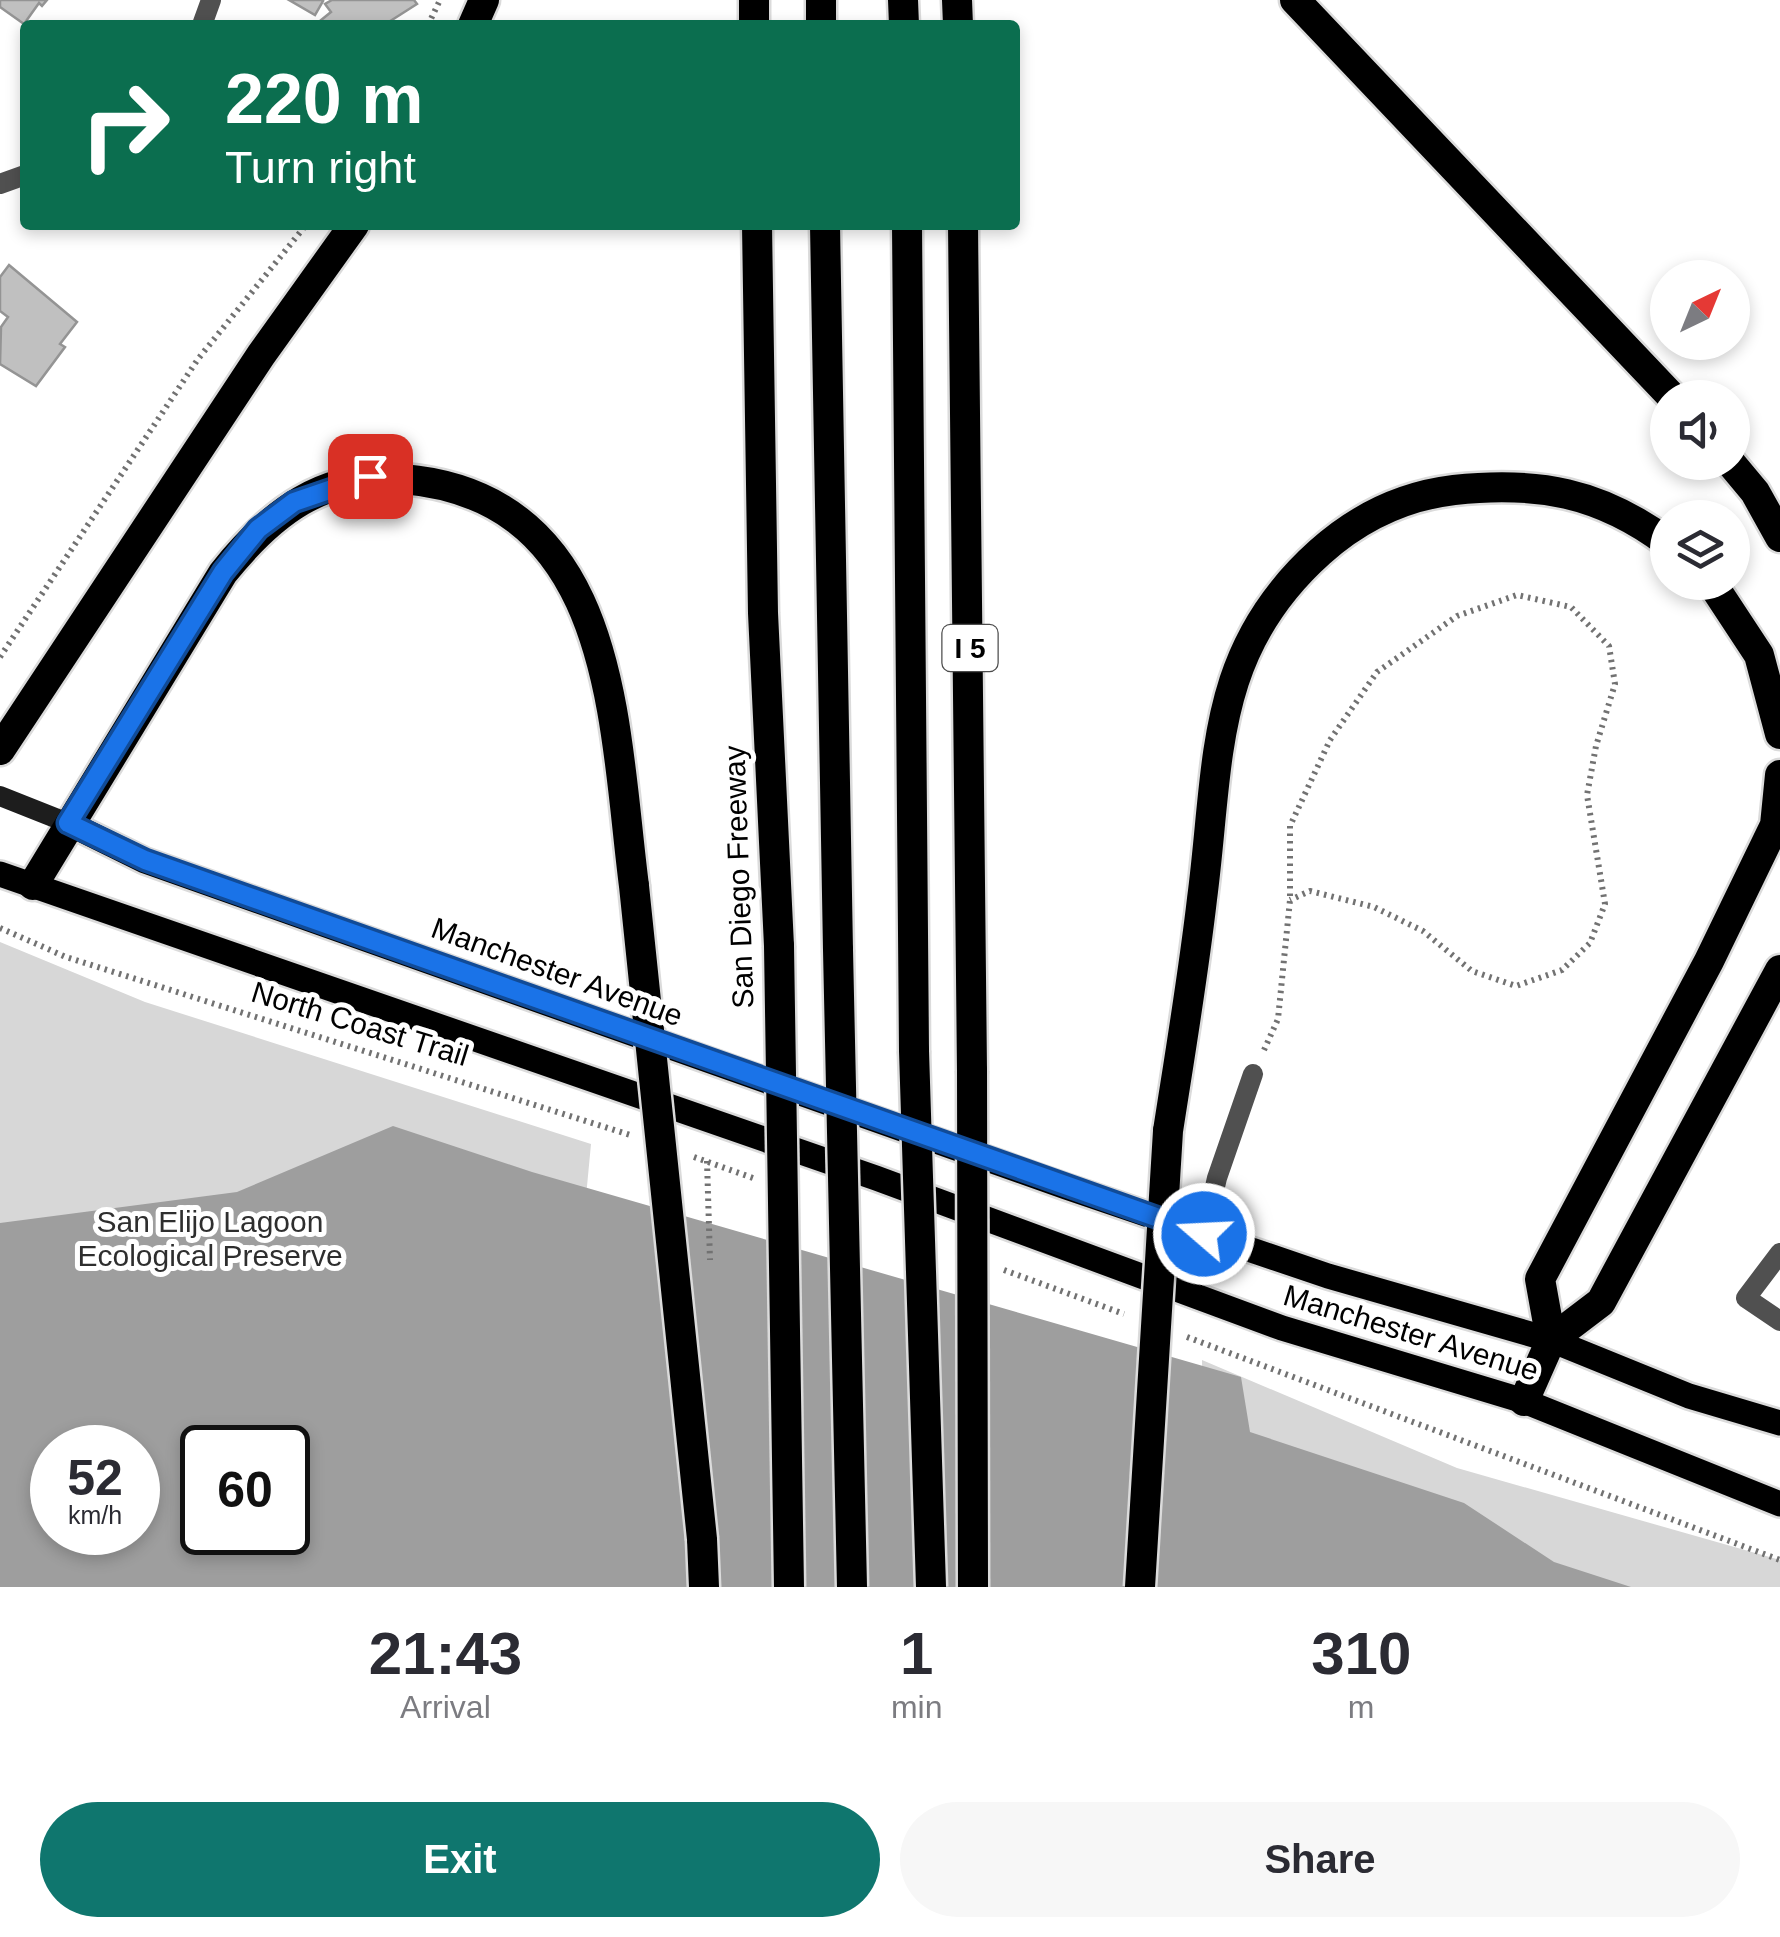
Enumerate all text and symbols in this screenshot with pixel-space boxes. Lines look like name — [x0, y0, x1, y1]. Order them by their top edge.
icon: right — [60, 60, 190, 190]
text: 220 m — [225, 60, 423, 138]
text: Turn right — [225, 142, 416, 193]
north arrow — [1650, 260, 1750, 360]
map controls — [1650, 260, 1750, 600]
button: sound — [1650, 380, 1750, 480]
pin — [328, 434, 413, 519]
icon: arrive — [343, 449, 398, 504]
button: layers — [1650, 500, 1750, 600]
road number: I 5 — [942, 625, 998, 671]
street label: San Diego Freeway — [717, 745, 760, 1009]
street label: Manchester Avenue — [427, 911, 687, 1032]
street label: North Coast Trail — [248, 975, 473, 1072]
position arrow — [1152, 1182, 1256, 1286]
park label: San Elijo Lagoon Ecological Preserve — [77, 1205, 343, 1272]
street label: Manchester Avenue — [1280, 1278, 1543, 1387]
speed limit sign: 60 — [180, 1425, 310, 1555]
text: 52 — [67, 1450, 123, 1506]
text: km/h — [68, 1501, 122, 1529]
text: 21:43 — [369, 1620, 522, 1687]
text: 1 — [900, 1620, 933, 1687]
text: 310 — [1311, 1620, 1411, 1687]
text: Arrival — [400, 1689, 491, 1725]
text: min — [891, 1689, 942, 1725]
text: m — [1348, 1689, 1375, 1725]
button: Exit — [40, 1802, 880, 1917]
button: Share — [900, 1802, 1740, 1917]

